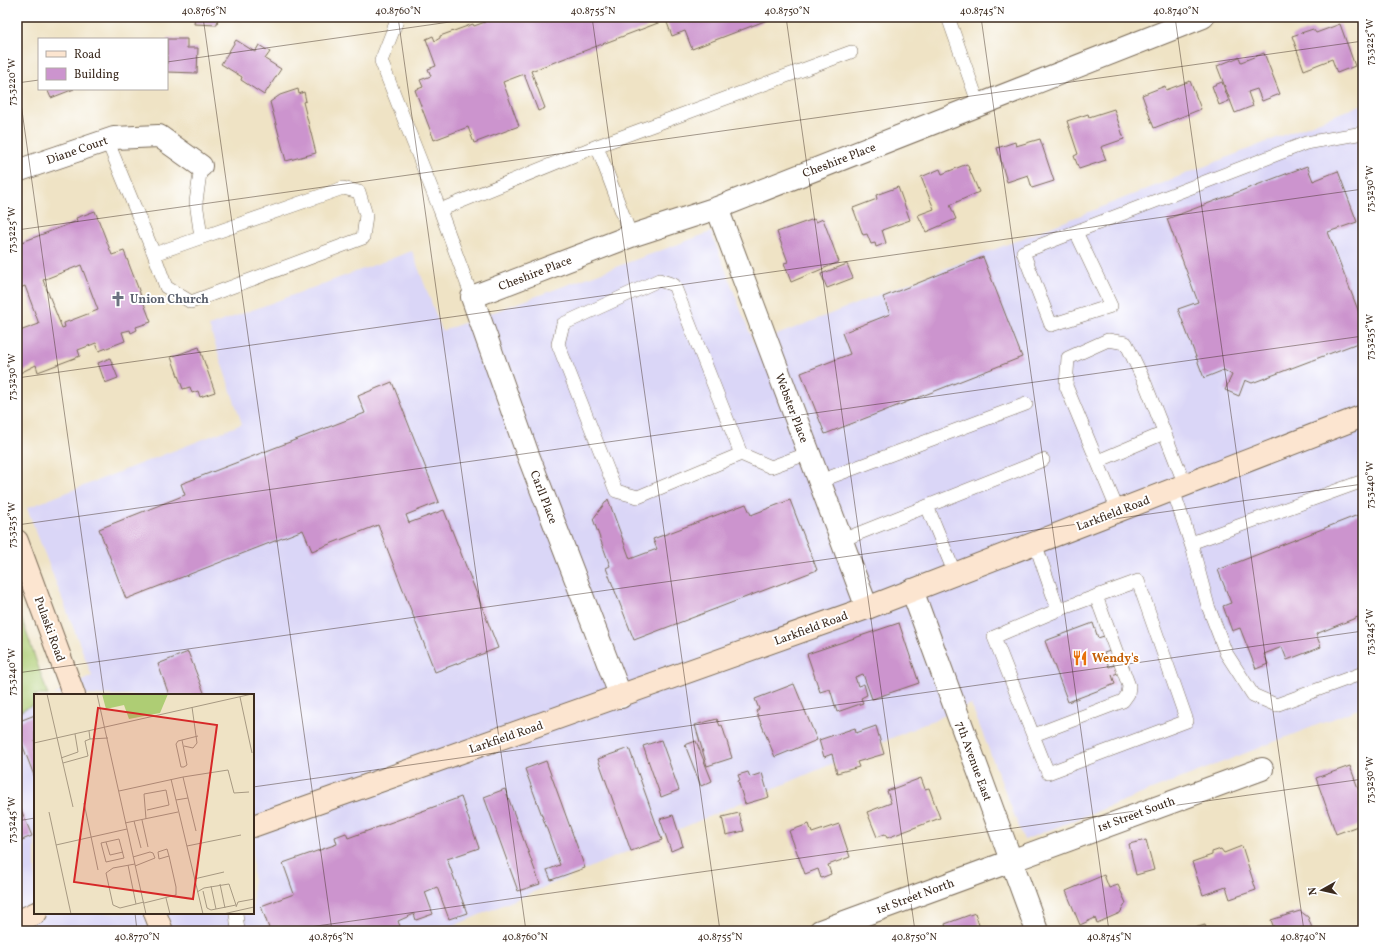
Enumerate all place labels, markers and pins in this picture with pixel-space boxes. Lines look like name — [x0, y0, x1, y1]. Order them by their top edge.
church icon: Union Church — [109, 290, 127, 308]
place label: Union Church — [130, 292, 209, 308]
restaurant icon: Wendy's — [1071, 649, 1089, 667]
place label: Wendy's — [1092, 651, 1139, 667]

